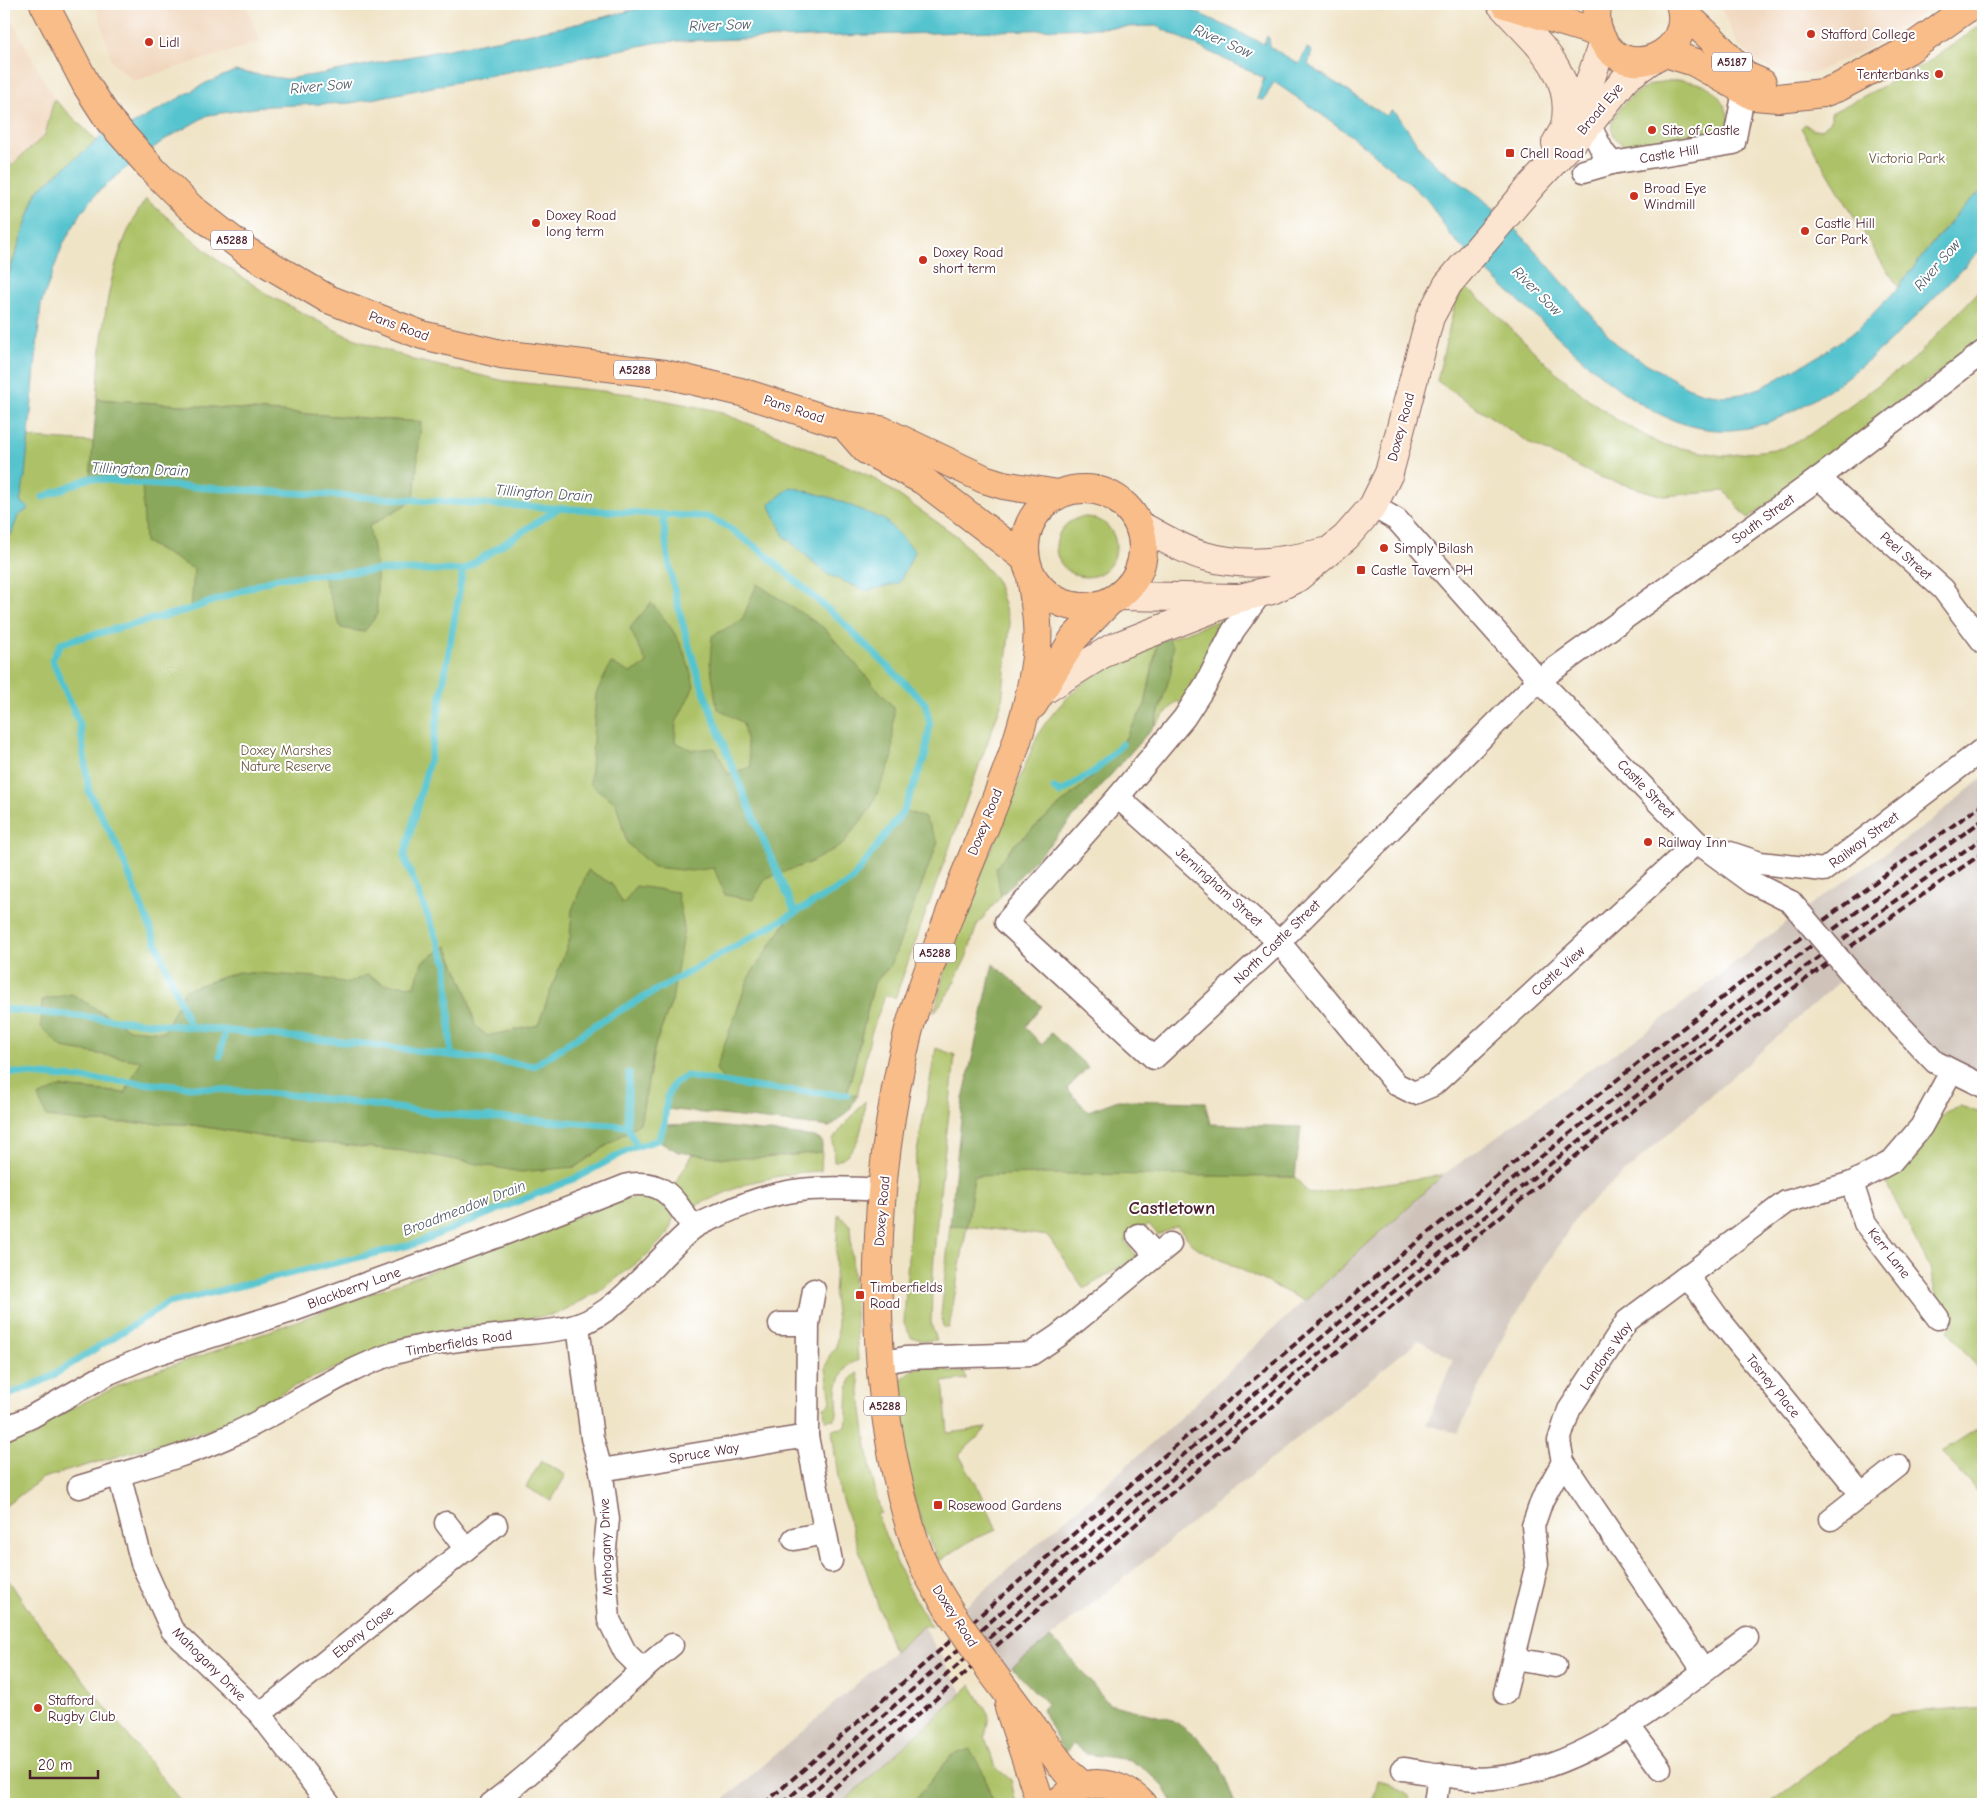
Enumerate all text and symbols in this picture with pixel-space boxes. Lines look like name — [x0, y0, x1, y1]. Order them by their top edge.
water label: River Sow — [689, 15, 752, 35]
water label: River Sow — [1191, 20, 1256, 62]
place label: Stafford College — [1821, 26, 1915, 43]
marker: Stafford College — [1805, 28, 1817, 40]
place label: Lidl — [159, 34, 180, 51]
marker: Lidl — [143, 36, 155, 48]
road number: A5187 — [1712, 52, 1752, 72]
place label: Tenterbanks — [1857, 66, 1929, 83]
marker: Tenterbanks — [1933, 68, 1945, 80]
water label: River Sow — [289, 74, 354, 98]
street label: Broad Eye — [1573, 80, 1627, 138]
place label: Site of Castle — [1662, 122, 1740, 139]
marker: Site of Castle — [1646, 124, 1658, 136]
street label: Castle Hill — [1638, 141, 1700, 167]
place label: Chell Road — [1520, 145, 1584, 162]
marker: Chell Road — [1504, 147, 1516, 159]
park label: Victoria Park — [1869, 150, 1945, 167]
place label: Broad Eye Windmill — [1644, 180, 1706, 213]
marker: Broad Eye Windmill — [1628, 190, 1640, 202]
place label: Doxey Road long term — [546, 207, 616, 240]
place label: Castle Hill Car Park — [1815, 215, 1875, 248]
marker: Doxey Road long term — [530, 217, 542, 229]
marker: Castle Hill Car Park — [1799, 225, 1811, 237]
road number: A5288 — [211, 230, 253, 250]
water label: River Sow — [1910, 235, 1965, 294]
place label: Doxey Road short term — [933, 244, 1003, 277]
marker: Doxey Road short term — [917, 254, 929, 266]
water label: River Sow — [1509, 263, 1566, 320]
street label: Pans Road — [367, 307, 431, 345]
road number: A5288 — [614, 360, 656, 380]
street label: Pans Road — [761, 391, 827, 427]
street label: Doxey Road — [1384, 391, 1418, 463]
water label: Tillington Drain — [91, 458, 189, 480]
water label: Tillington Drain — [495, 481, 593, 505]
street label: South Street — [1728, 490, 1799, 547]
street label: Peel Street — [1877, 528, 1936, 584]
place label: Simply Bilash — [1394, 540, 1473, 557]
marker: Simply Bilash — [1378, 542, 1390, 554]
place label: Castle Tavern PH — [1371, 562, 1473, 579]
marker: Castle Tavern PH — [1355, 564, 1367, 576]
park label: Doxey Marshes Nature Reserve — [241, 742, 332, 775]
street label: Castle Street — [1614, 756, 1679, 823]
street label: Doxey Road — [964, 786, 1006, 858]
street label: Railway Street — [1826, 808, 1903, 872]
place label: Railway Inn — [1658, 834, 1727, 851]
marker: Railway Inn — [1642, 836, 1654, 848]
street label: Jerningham Street — [1172, 844, 1267, 931]
street label: North Castle Street — [1230, 896, 1325, 988]
street label: Castle View — [1528, 942, 1589, 1000]
road number: A5288 — [914, 944, 956, 962]
street label: Doxey Road — [870, 1175, 894, 1247]
water label: Broadmeadow Drain — [400, 1176, 528, 1240]
district label: Castletown — [1129, 1197, 1215, 1219]
street label: Kerr Lane — [1864, 1224, 1914, 1282]
street label: Blackberry Lane — [305, 1263, 403, 1313]
place label: Timberfields Road — [870, 1279, 943, 1312]
marker: Timberfields Road — [854, 1289, 866, 1301]
street label: Landons Way — [1576, 1318, 1636, 1393]
street label: Timberfields Road — [405, 1326, 513, 1360]
street label: Tosney Place — [1742, 1351, 1804, 1421]
road number: A5288 — [864, 1396, 906, 1415]
street label: Spruce Way — [668, 1439, 741, 1467]
place label: Rosewood Gardens — [948, 1497, 1062, 1514]
street label: Mahogany Drive — [596, 1498, 616, 1596]
marker: Rosewood Gardens — [932, 1499, 944, 1511]
street label: Doxey Road — [929, 1582, 981, 1650]
street label: Ebony Close — [329, 1602, 397, 1662]
street label: Mahogany Drive — [169, 1624, 249, 1704]
place label: Stafford Rugby Club — [48, 1692, 116, 1725]
marker: Stafford Rugby Club — [32, 1702, 44, 1714]
scale bar — [30, 1748, 98, 1780]
text: 20 m — [38, 1756, 72, 1774]

